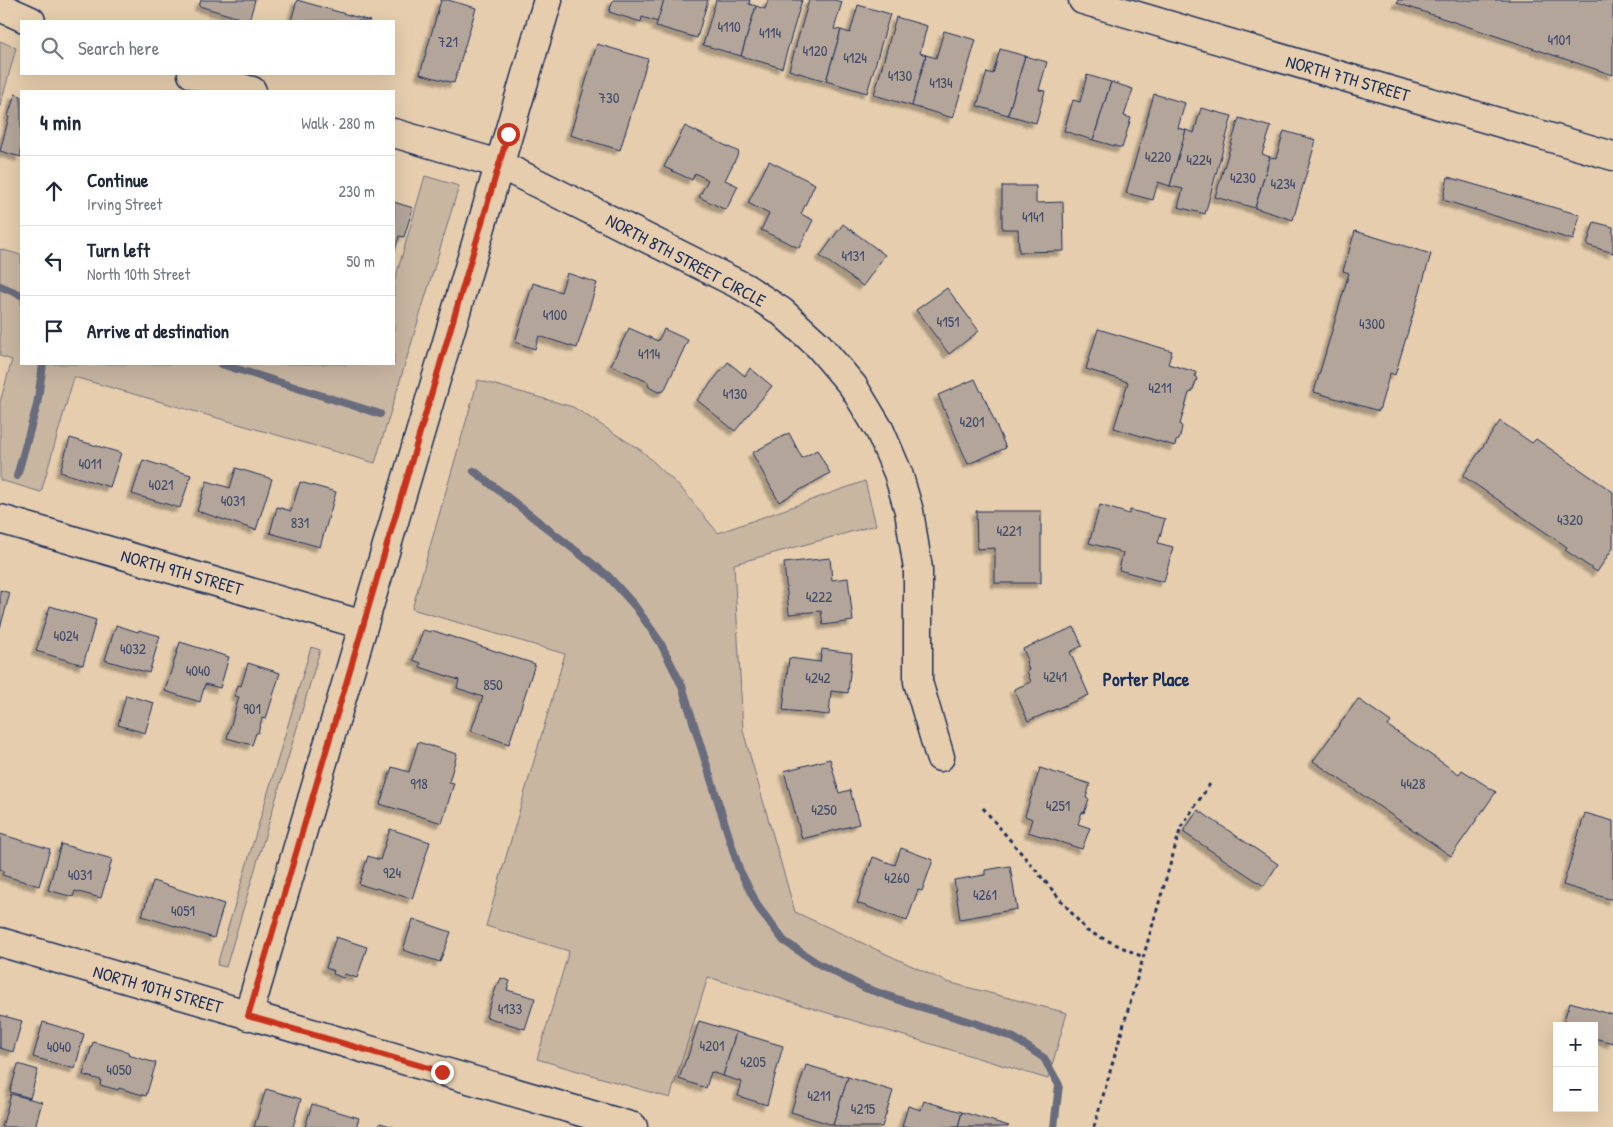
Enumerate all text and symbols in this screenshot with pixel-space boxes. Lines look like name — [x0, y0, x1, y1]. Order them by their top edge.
house number: 4110 — [717, 16, 741, 37]
search box — [20, 20, 395, 75]
house number: 4114 — [759, 22, 781, 43]
house number: 4101 — [1547, 29, 1571, 50]
house number: 721 — [438, 31, 458, 52]
icon: search — [38, 34, 66, 62]
text: Search here — [78, 35, 159, 61]
house number: 4120 — [803, 40, 828, 61]
house number: 4124 — [843, 47, 867, 68]
street label: NORTH 7TH STREET — [1283, 48, 1413, 108]
house number: 4130 — [888, 65, 913, 86]
house number: 4134 — [929, 72, 953, 93]
house number: 730 — [599, 87, 620, 108]
text: 4 min — [40, 108, 81, 137]
text: Walk · 280 m — [301, 112, 375, 134]
route start — [497, 123, 520, 146]
house number: 4220 — [1145, 146, 1171, 167]
house number: 4224 — [1186, 149, 1212, 170]
text: Continue — [87, 167, 148, 193]
house number: 4230 — [1230, 167, 1256, 188]
house number: 4234 — [1271, 173, 1296, 194]
icon: ahead — [40, 177, 68, 205]
text: 230 m — [339, 180, 375, 202]
text: Irving Street — [87, 193, 162, 215]
house number: 4141 — [1022, 206, 1044, 227]
street label: NORTH 8TH STREET CIRCLE — [602, 207, 770, 313]
text: Turn left — [87, 237, 150, 263]
house number: 4131 — [841, 245, 865, 266]
icon: left — [40, 247, 68, 275]
text: 50 m — [347, 250, 375, 272]
text: North 10th Street — [87, 263, 190, 285]
house number: 4100 — [543, 304, 568, 325]
house number: 4151 — [937, 311, 959, 332]
house number: 4300 — [1359, 313, 1385, 334]
icon: arrive — [40, 317, 68, 345]
text: Arrive at destination — [87, 318, 229, 344]
house number: 4114 — [638, 343, 660, 364]
house number: 4211 — [1148, 377, 1172, 398]
house number: 4130 — [723, 383, 748, 404]
house number: 4201 — [960, 411, 984, 432]
house number: 4011 — [78, 453, 102, 474]
house number: 4021 — [149, 474, 173, 495]
house number: 4031 — [221, 490, 245, 511]
house number: 4320 — [1557, 509, 1583, 530]
house number: 831 — [291, 512, 309, 533]
house number: 4221 — [996, 520, 1022, 541]
street label: NORTH 9TH STREET — [118, 543, 246, 601]
house number: 4222 — [806, 586, 832, 607]
house number: 4024 — [54, 625, 79, 646]
house number: 4032 — [120, 638, 146, 659]
house number: 4040 — [186, 660, 211, 681]
house number: 4241 — [1043, 666, 1067, 687]
district label: Porter Place — [1103, 666, 1190, 692]
house number: 4242 — [805, 667, 831, 688]
house number: 850 — [483, 674, 503, 695]
house number: 901 — [243, 698, 261, 719]
house number: 918 — [410, 773, 428, 794]
house number: 4428 — [1401, 773, 1425, 794]
house number: 4251 — [1046, 795, 1070, 816]
house number: 4250 — [811, 799, 837, 820]
house number: 924 — [383, 862, 401, 883]
house number: 4031 — [68, 864, 92, 885]
house number: 4260 — [884, 867, 910, 888]
house number: 4261 — [973, 884, 997, 905]
house number: 4051 — [171, 900, 195, 921]
street label: NORTH 10TH STREET — [90, 959, 226, 1020]
house number: 4133 — [498, 998, 523, 1019]
map controls — [1553, 1022, 1598, 1112]
button: + — [1553, 1022, 1598, 1067]
house number: 4201 — [700, 1035, 724, 1056]
house number: 4040 — [47, 1036, 72, 1057]
house number: 4205 — [740, 1051, 767, 1072]
house number: 4050 — [106, 1059, 132, 1080]
route end — [431, 1061, 454, 1084]
button: − — [1553, 1067, 1598, 1112]
house number: 4211 — [807, 1085, 831, 1106]
house number: 4215 — [851, 1098, 876, 1119]

